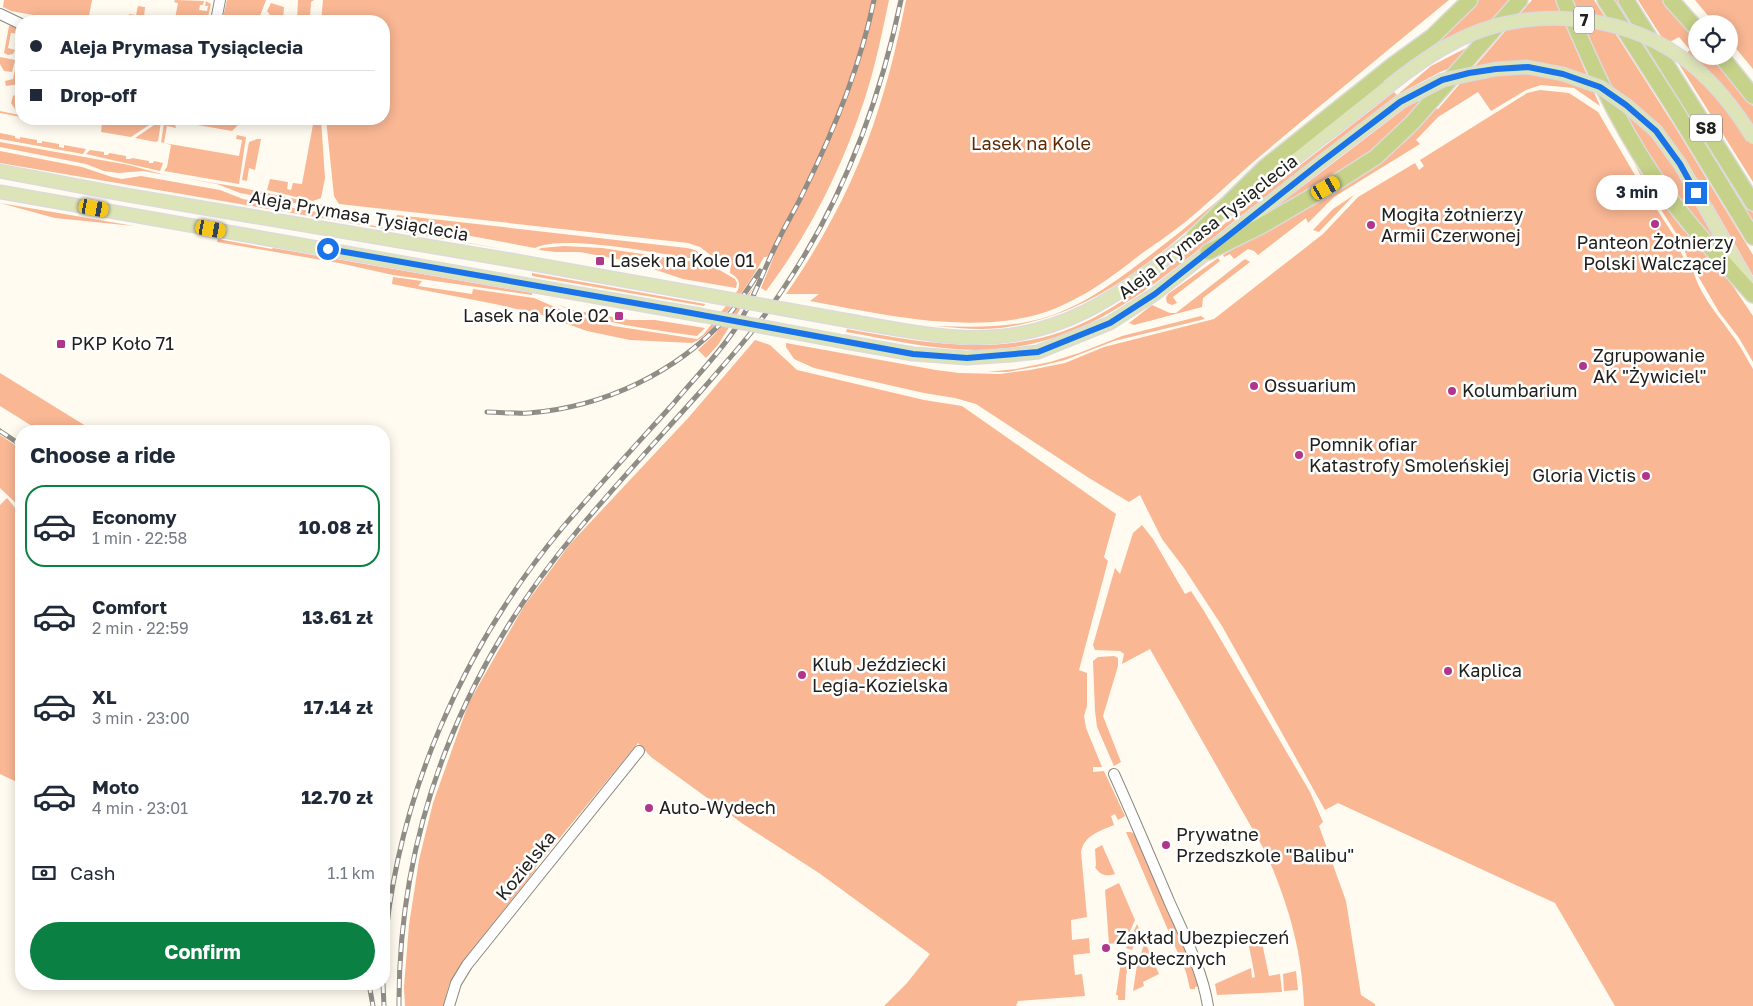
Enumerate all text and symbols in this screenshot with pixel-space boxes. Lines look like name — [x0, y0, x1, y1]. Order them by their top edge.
road number: 7 — [1574, 6, 1594, 34]
map controls — [1688, 15, 1738, 65]
button: locate — [1688, 15, 1738, 65]
text: Aleja Prymasa Tysiąclecia — [60, 35, 303, 58]
text: Drop-off — [60, 83, 137, 106]
road number: S8 — [1690, 115, 1722, 142]
park label: Lasek na Kole — [971, 132, 1091, 154]
street label: Aleja Prymasa Tysiąclecia — [1113, 149, 1302, 303]
car — [1309, 174, 1342, 202]
callout: 3 min — [1596, 176, 1678, 210]
text: 3 min — [1616, 182, 1658, 202]
route end — [1685, 182, 1707, 204]
street label: Aleja Prymasa Tysiąclecia — [248, 185, 470, 245]
car — [77, 198, 110, 218]
place label: Mogiła żołnierzy Armii Czerwonej — [1381, 203, 1523, 246]
marker: Panteon Żołnierzy Polski Walczącej — [1649, 218, 1661, 230]
car — [194, 219, 227, 239]
marker: Mogiła żołnierzy Armii Czerwonej — [1365, 219, 1377, 231]
place label: Panteon Żołnierzy Polski Walczącej — [1576, 231, 1734, 274]
route start — [317, 238, 339, 260]
place label: Lasek na Kole 01 — [610, 249, 755, 271]
marker: Lasek na Kole 01 — [594, 255, 606, 267]
place label: Lasek na Kole 02 — [463, 304, 609, 326]
marker: Lasek na Kole 02 — [613, 310, 625, 322]
place label: PKP Koło 71 — [71, 332, 174, 354]
marker: PKP Koło 71 — [55, 338, 67, 350]
place label: Zgrupowanie AK "Żywiciel" — [1593, 344, 1706, 387]
marker: Zgrupowanie AK "Żywiciel" — [1577, 360, 1589, 372]
place label: Ossuarium — [1264, 374, 1356, 396]
place label: Kolumbarium — [1462, 379, 1577, 401]
marker: Ossuarium — [1248, 380, 1260, 392]
marker: Kolumbarium — [1446, 385, 1458, 397]
place label: Pomnik ofiar Katastrofy Smoleńskiej — [1309, 433, 1509, 476]
text: Choose a ride — [30, 441, 176, 468]
marker: Pomnik ofiar Katastrofy Smoleńskiej — [1293, 449, 1305, 461]
place label: Gloria Victis — [1532, 464, 1636, 486]
marker: Gloria Victis — [1640, 470, 1652, 482]
icon: car — [32, 504, 77, 549]
text: Economy — [92, 505, 177, 528]
text: 10.08 zł — [299, 515, 373, 538]
text: 1 min · 22:58 — [92, 528, 187, 548]
icon: car — [32, 594, 77, 639]
text: Comfort — [92, 595, 167, 618]
text: 13.61 zł — [302, 605, 373, 628]
text: 2 min · 22:59 — [92, 618, 189, 638]
place label: Klub Jeździecki Legia-Kozielska — [812, 653, 948, 696]
place label: Kaplica — [1458, 659, 1522, 681]
marker: Kaplica — [1442, 665, 1454, 677]
marker: Klub Jeździecki Legia-Kozielska — [796, 669, 808, 681]
icon: car — [32, 684, 77, 729]
text: XL — [92, 685, 117, 708]
text: 17.14 zł — [304, 695, 373, 718]
text: 3 min · 23:00 — [92, 708, 190, 728]
icon: car — [32, 774, 77, 819]
text: Moto — [92, 775, 139, 798]
text: 12.70 zł — [301, 785, 373, 808]
place label: Auto-Wydech — [659, 796, 776, 818]
text: 4 min · 23:01 — [92, 798, 188, 818]
marker: Auto-Wydech — [643, 802, 655, 814]
place label: Prywatne Przedszkole "Balibu" — [1176, 823, 1354, 866]
street label: Kozielska — [491, 826, 560, 904]
marker: Prywatne Przedszkole "Balibu" — [1160, 839, 1172, 851]
icon: cash — [30, 859, 58, 887]
text: Cash — [70, 861, 115, 884]
text: 1.1 km — [327, 863, 375, 883]
button: Confirm — [30, 922, 375, 980]
place label: Zakład Ubezpieczeń Społecznych — [1116, 926, 1289, 969]
marker: Zakład Ubezpieczeń Społecznych — [1100, 942, 1112, 954]

